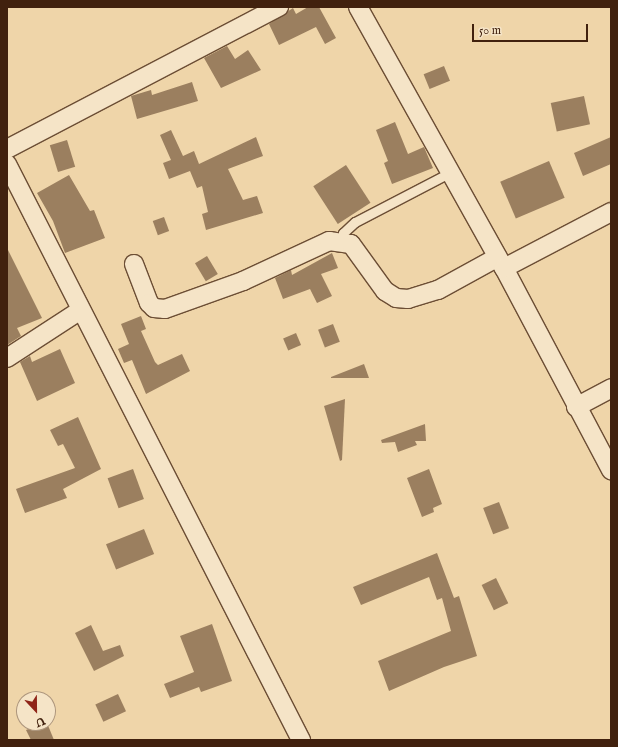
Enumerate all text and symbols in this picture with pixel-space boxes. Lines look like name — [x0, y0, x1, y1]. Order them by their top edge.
scale bar — [474, 16, 590, 42]
text: 50 m — [479, 23, 501, 38]
north arrow — [16, 691, 56, 731]
text: U — [33, 713, 47, 729]

